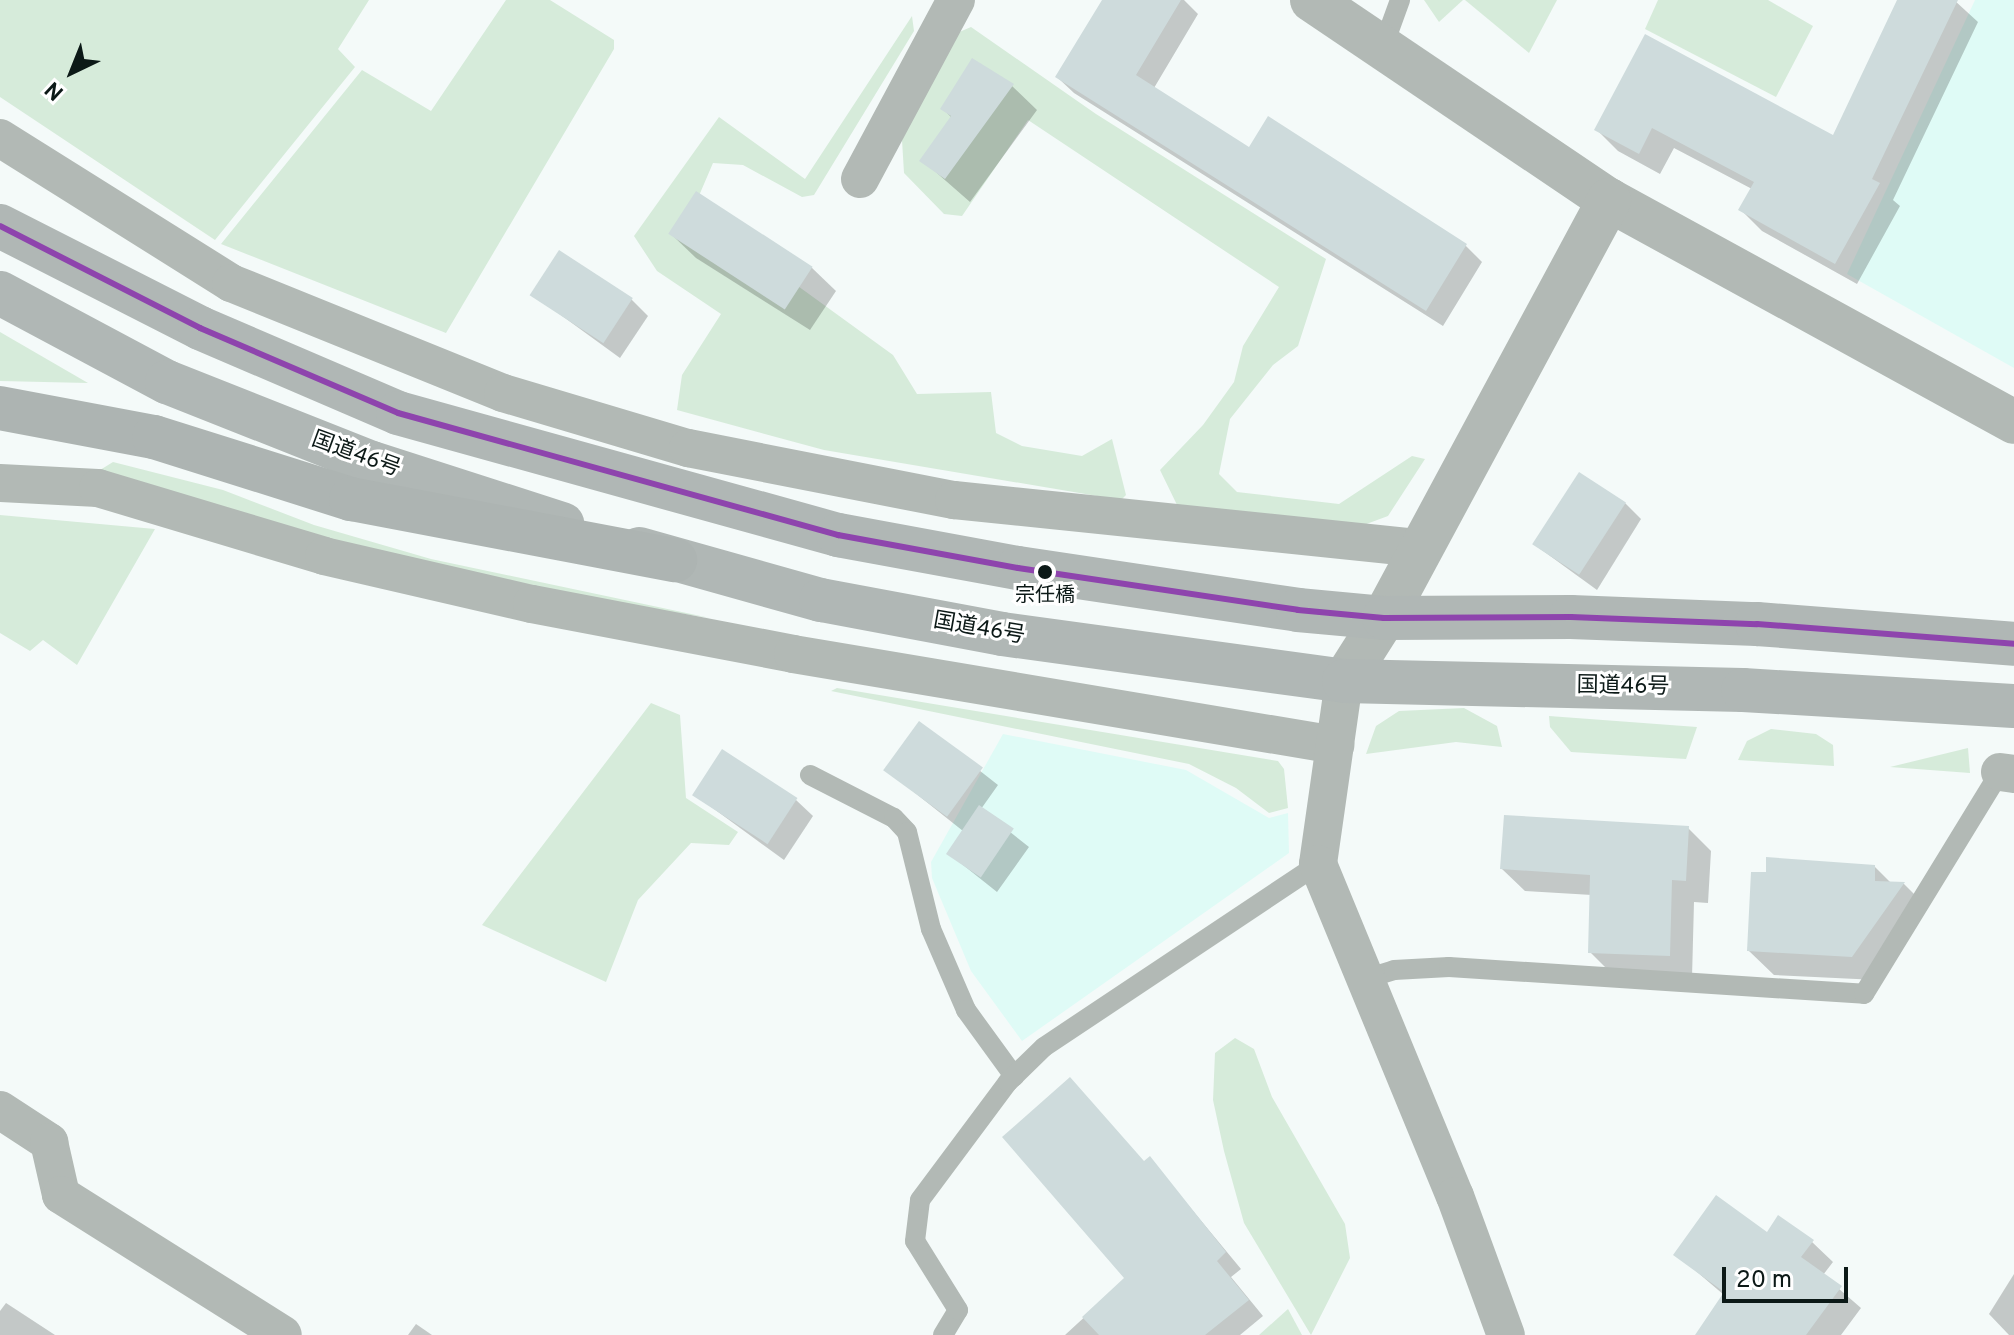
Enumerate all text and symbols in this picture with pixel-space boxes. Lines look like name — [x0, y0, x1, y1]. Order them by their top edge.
north arrow — [32, 32, 112, 112]
text: N — [40, 75, 70, 105]
street label: 国道46号 — [308, 427, 404, 483]
marker: 宗任橋 — [1037, 564, 1053, 580]
place label: 宗任橋 — [1015, 584, 1075, 608]
street label: 国道46号 — [931, 608, 1027, 650]
street label: 国道46号 — [1576, 673, 1670, 701]
scale bar — [1726, 1251, 1852, 1301]
text: 20 m — [1736, 1266, 1792, 1296]

